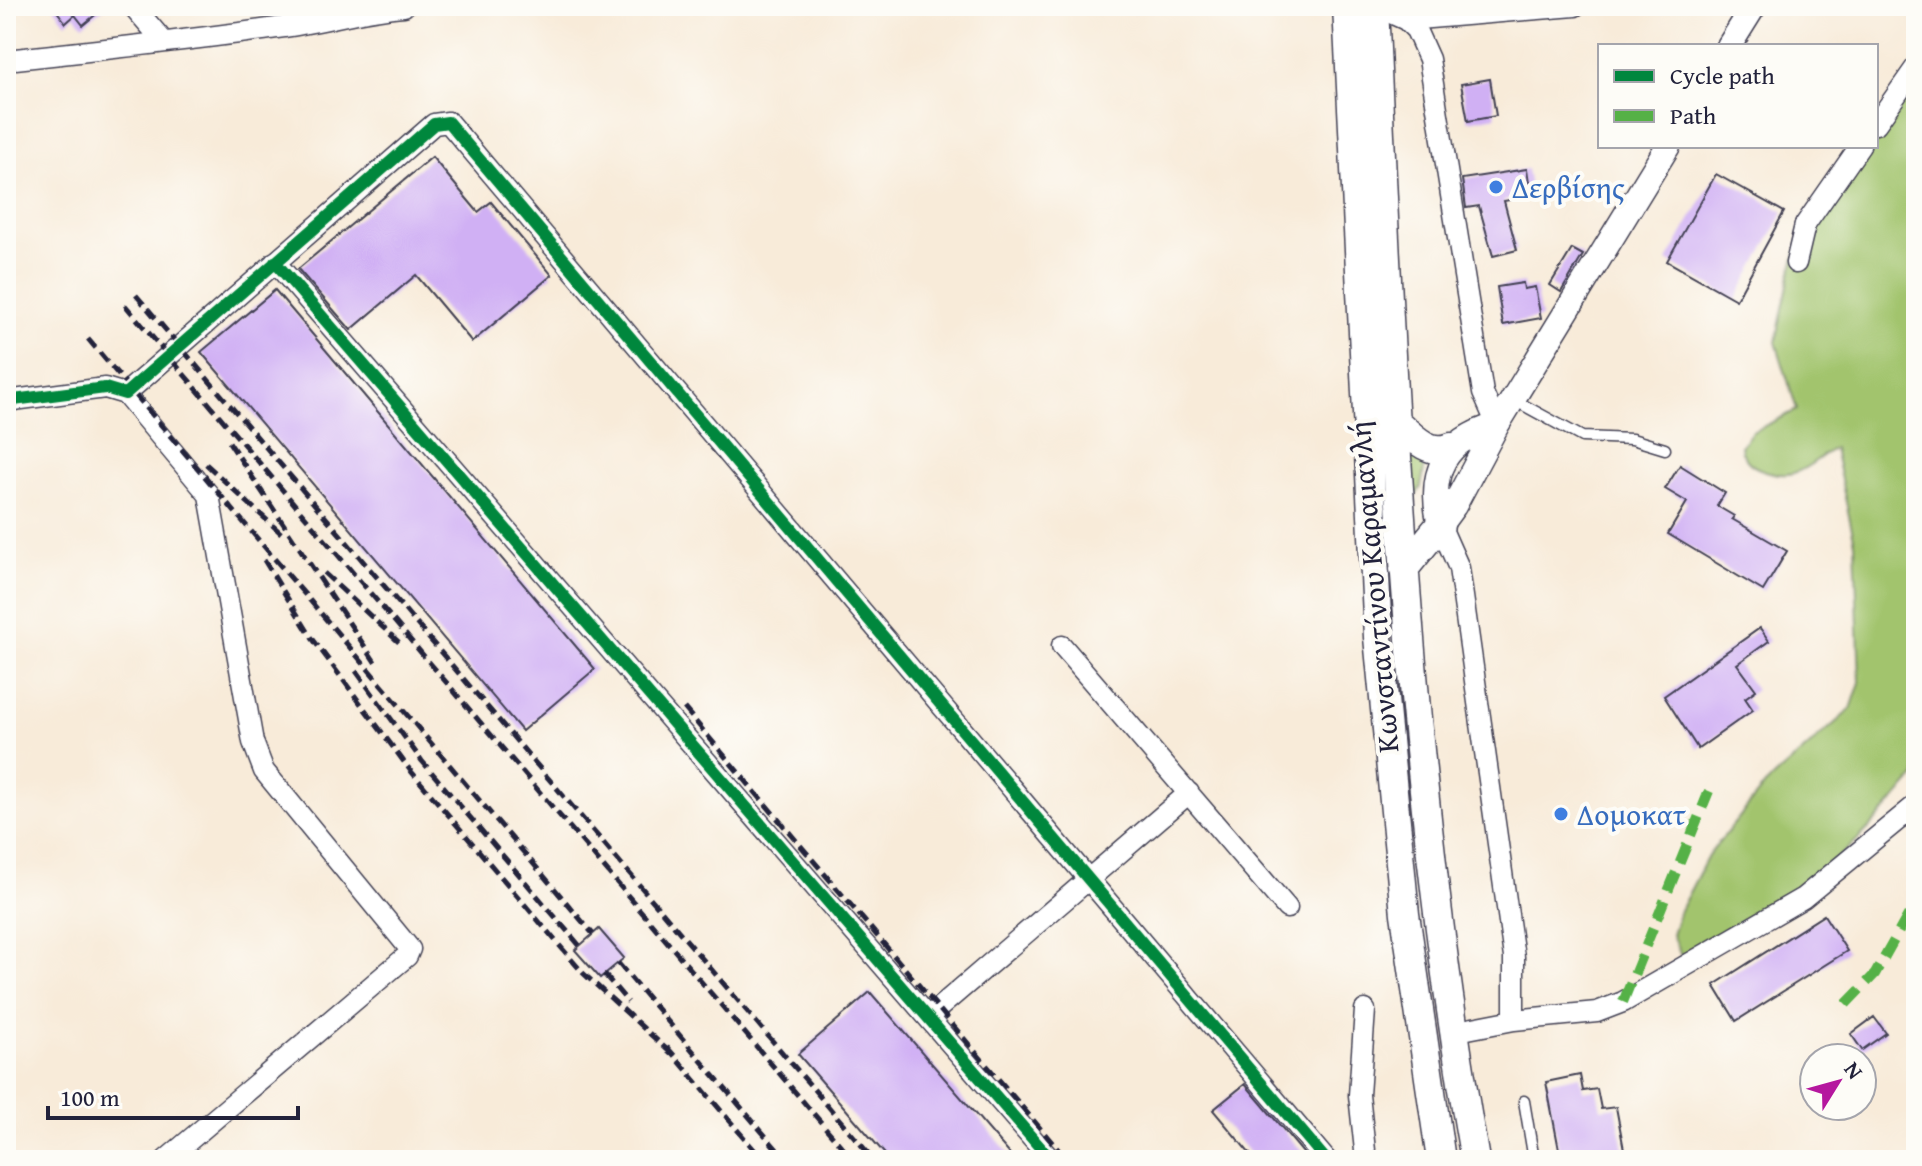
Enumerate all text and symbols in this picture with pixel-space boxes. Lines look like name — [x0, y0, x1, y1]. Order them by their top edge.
legend — [1598, 44, 1878, 148]
text: Cycle path — [1670, 58, 1775, 93]
text: Path — [1670, 98, 1717, 133]
place label: Δερβίσης — [1512, 165, 1625, 209]
marker: Δερβίσης — [1487, 178, 1505, 196]
street label: Κωνσταντίνου Καραμανλή — [1337, 419, 1409, 755]
place label: Δομοκατ — [1577, 792, 1687, 836]
marker: Δομοκατ — [1552, 805, 1570, 823]
north arrow — [1798, 1042, 1878, 1122]
text: N — [1837, 1054, 1871, 1086]
scale bar — [48, 1070, 298, 1120]
text: 100 m — [60, 1080, 120, 1115]

